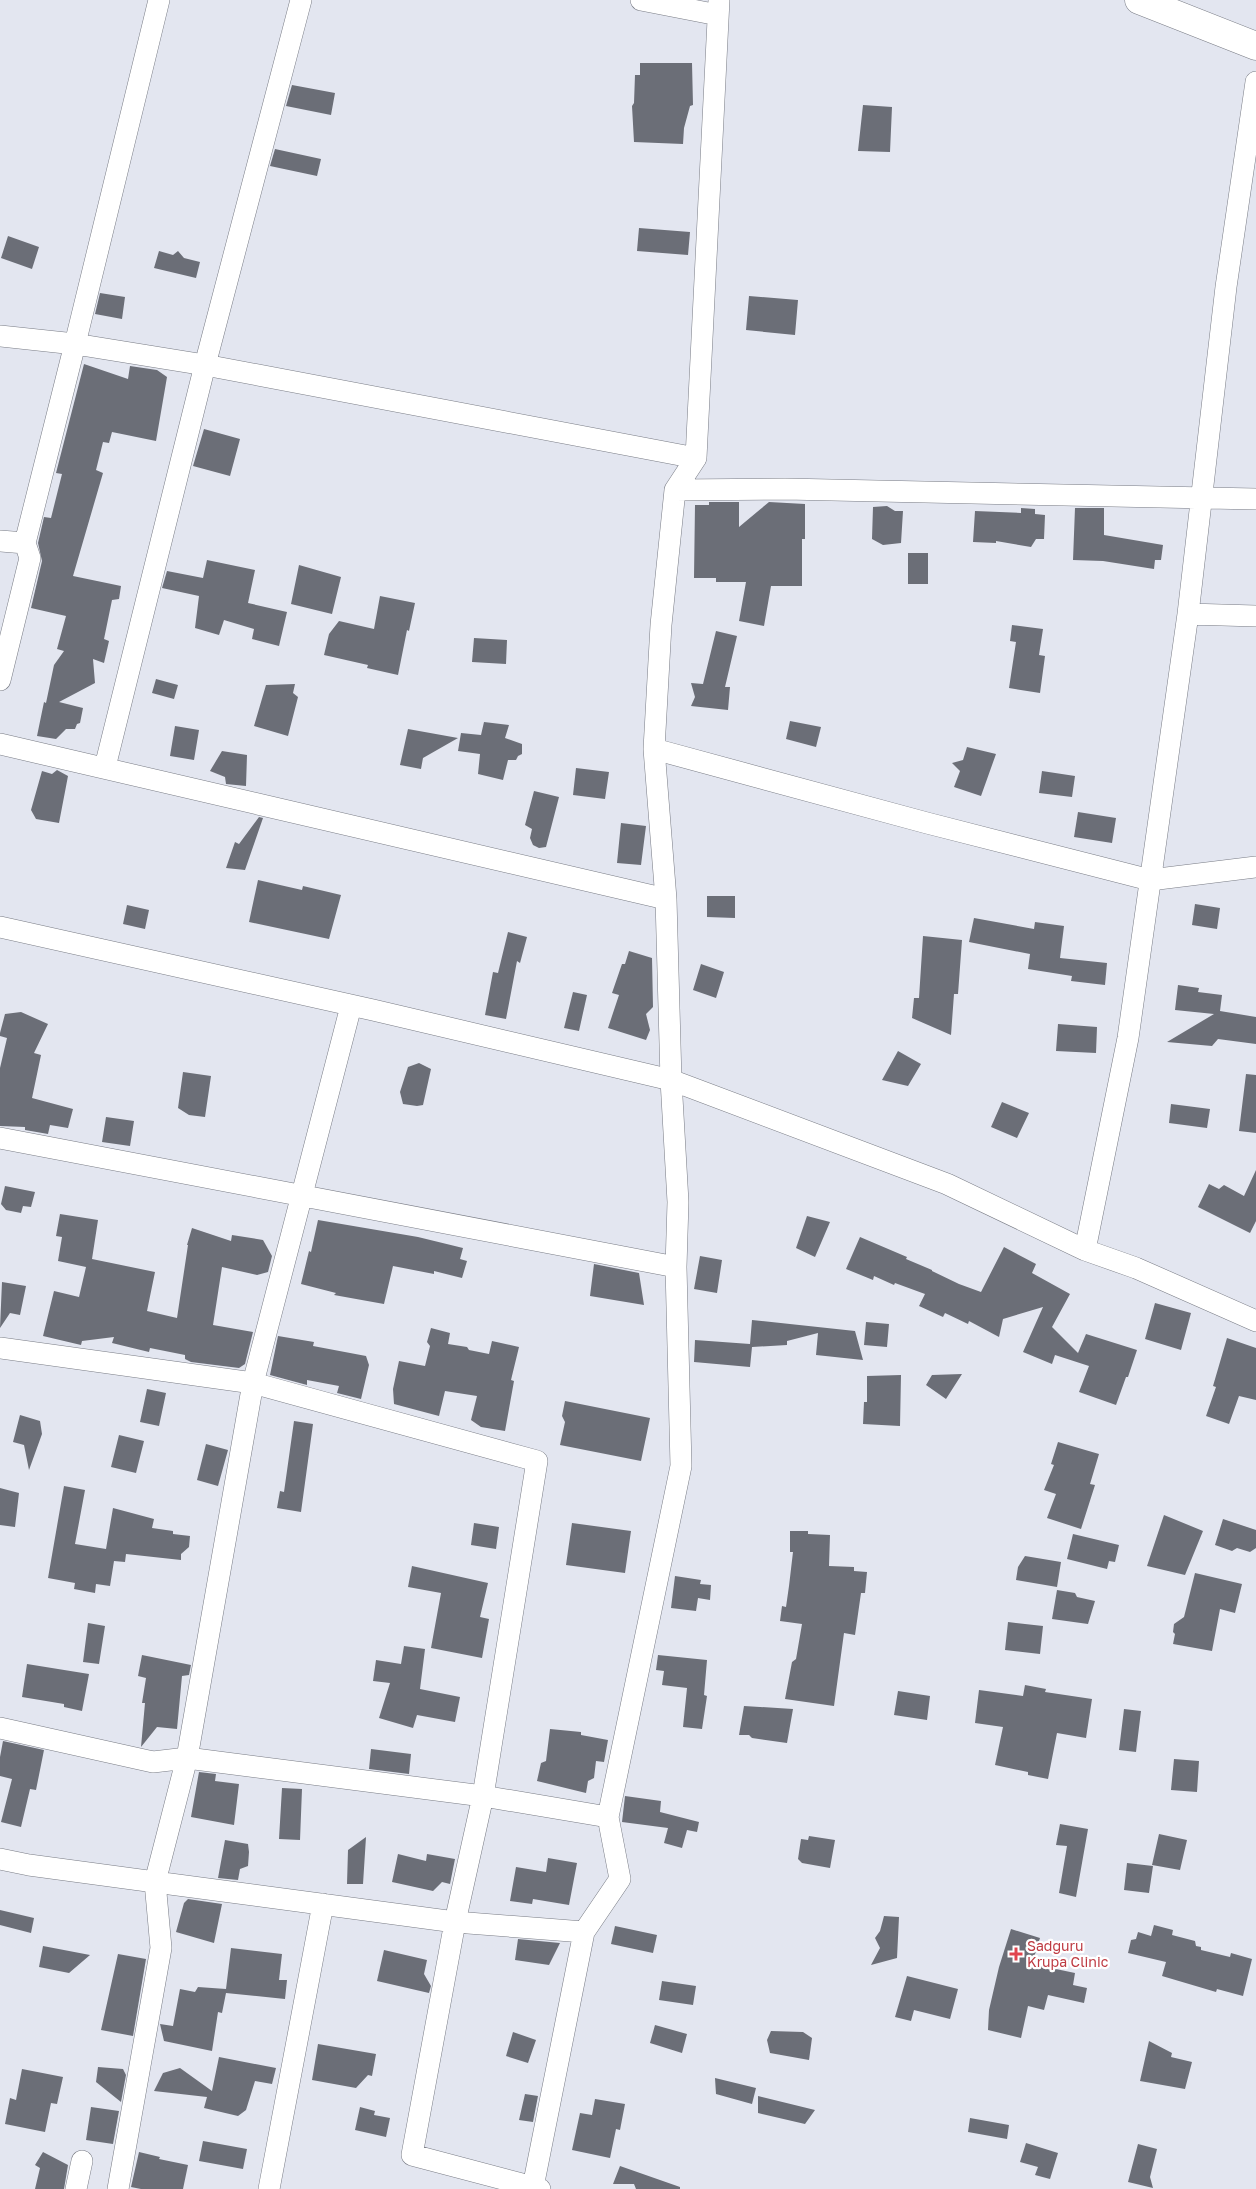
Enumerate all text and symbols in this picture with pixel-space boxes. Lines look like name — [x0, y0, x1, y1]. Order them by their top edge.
place label: Sadguru Krupa Clinic — [1027, 1937, 1109, 1970]
marker: Sadguru Krupa Clinic — [1009, 1947, 1023, 1961]

